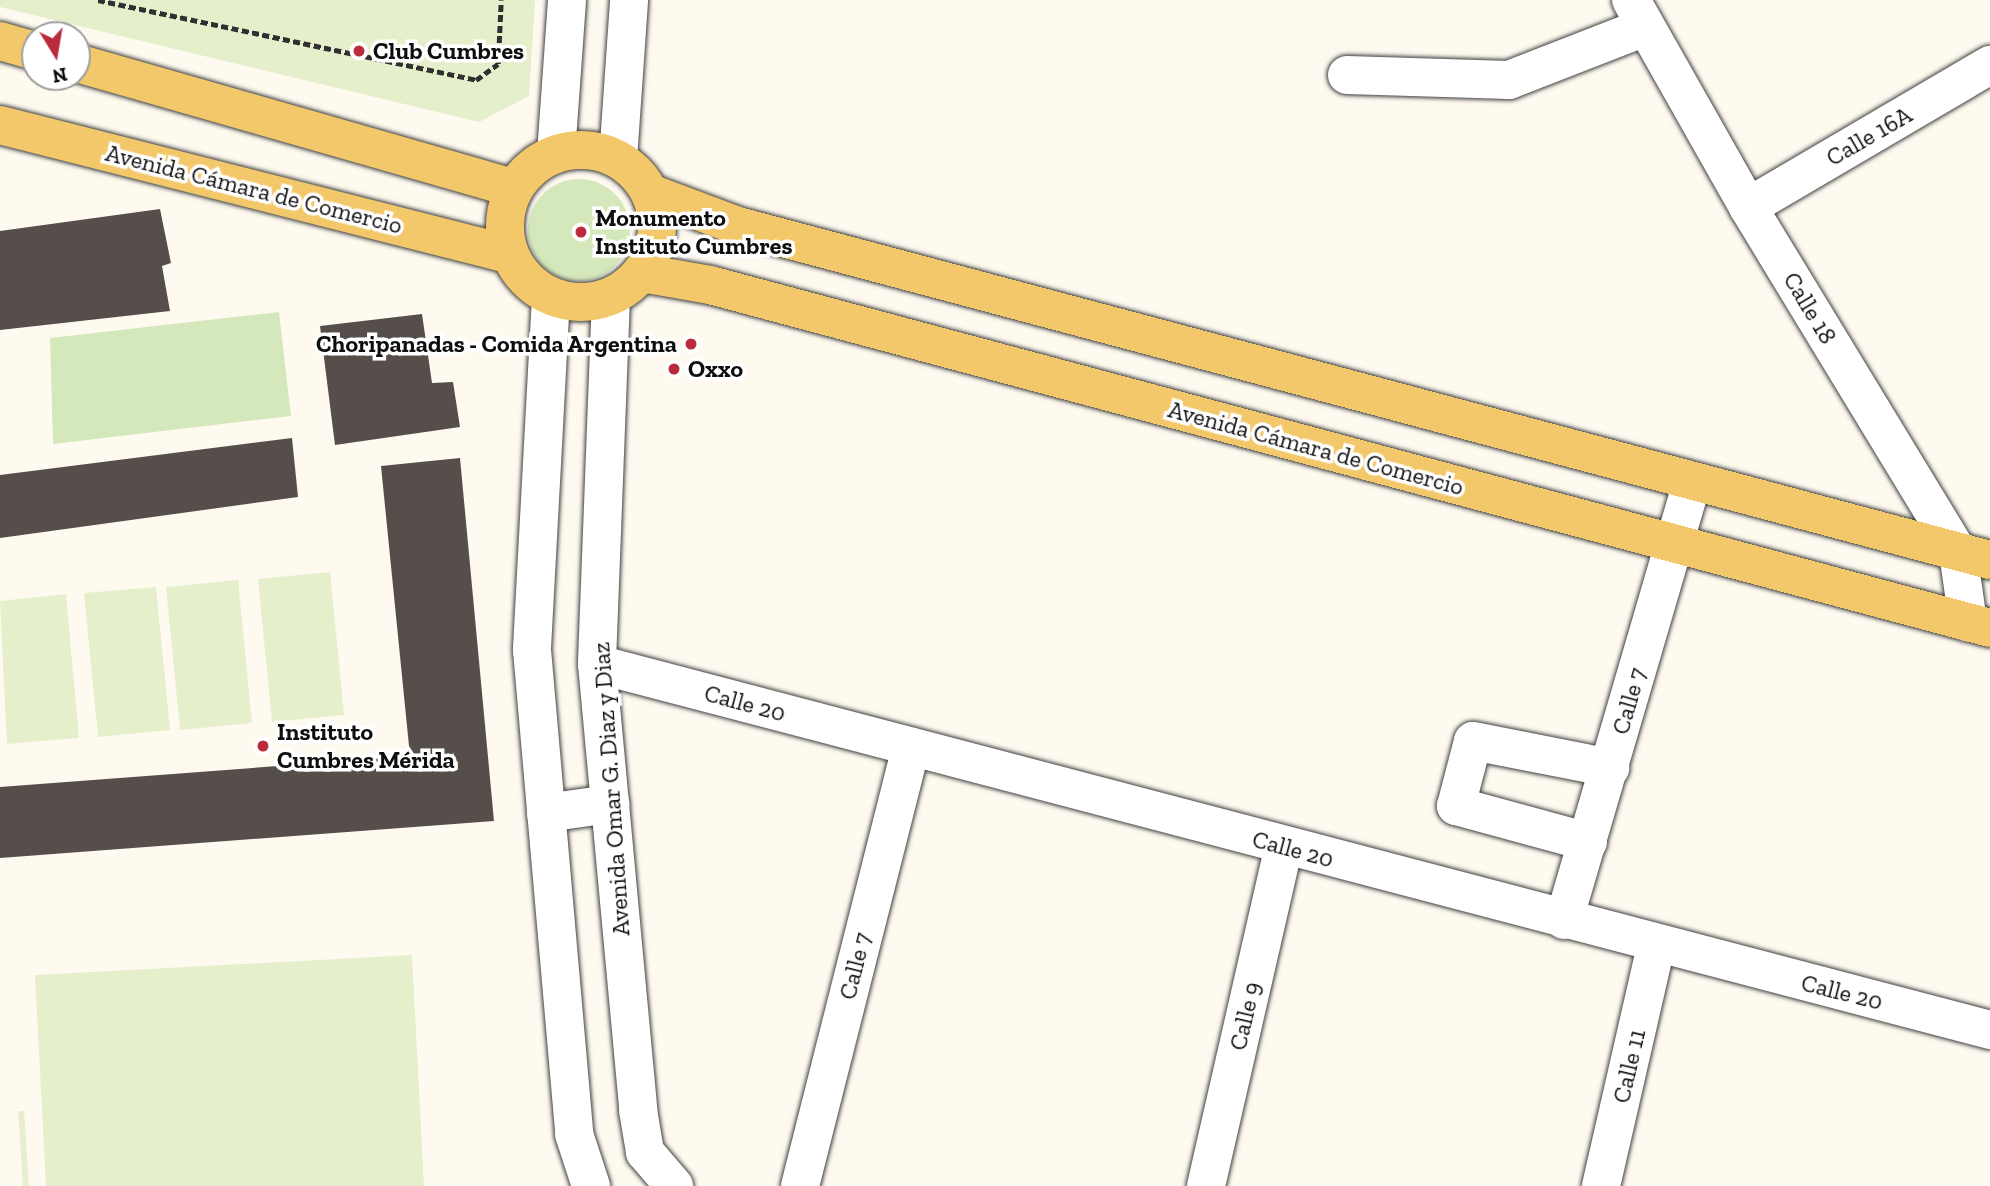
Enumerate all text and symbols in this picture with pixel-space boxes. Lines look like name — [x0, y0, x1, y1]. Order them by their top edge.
north arrow — [21, 21, 91, 91]
place label: Club Cumbres — [373, 37, 524, 65]
marker: Club Cumbres — [351, 43, 367, 59]
text: N — [50, 62, 69, 88]
street label: Calle 16A — [1821, 100, 1917, 172]
street label: Avenida Cámara de Comercio — [103, 138, 405, 240]
place label: Monumento Instituto Cumbres — [595, 204, 792, 260]
marker: Monumento Instituto Cumbres — [573, 224, 589, 240]
street label: Calle 18 — [1777, 267, 1843, 349]
place label: Choripanadas - Comida Argentina — [315, 330, 677, 358]
marker: Choripanadas - Comida Argentina — [683, 336, 699, 352]
place label: Oxxo — [688, 355, 743, 383]
marker: Oxxo — [666, 361, 682, 377]
street label: Avenida Cámara de Comercio — [1165, 395, 1467, 501]
street label: Avenida Omar G. Diaz y Diaz — [586, 640, 636, 938]
street label: Calle 7 — [1606, 664, 1652, 738]
street label: Calle 20 — [701, 678, 789, 728]
place label: Instituto Cumbres Mérida — [277, 718, 455, 774]
marker: Instituto Cumbres Mérida — [255, 738, 271, 754]
street label: Calle 20 — [1249, 824, 1337, 874]
street label: Calle 7 — [833, 930, 877, 1002]
street label: Calle 20 — [1798, 968, 1886, 1016]
street label: Calle 9 — [1223, 979, 1267, 1053]
street label: Calle 11 — [1607, 1026, 1651, 1106]

